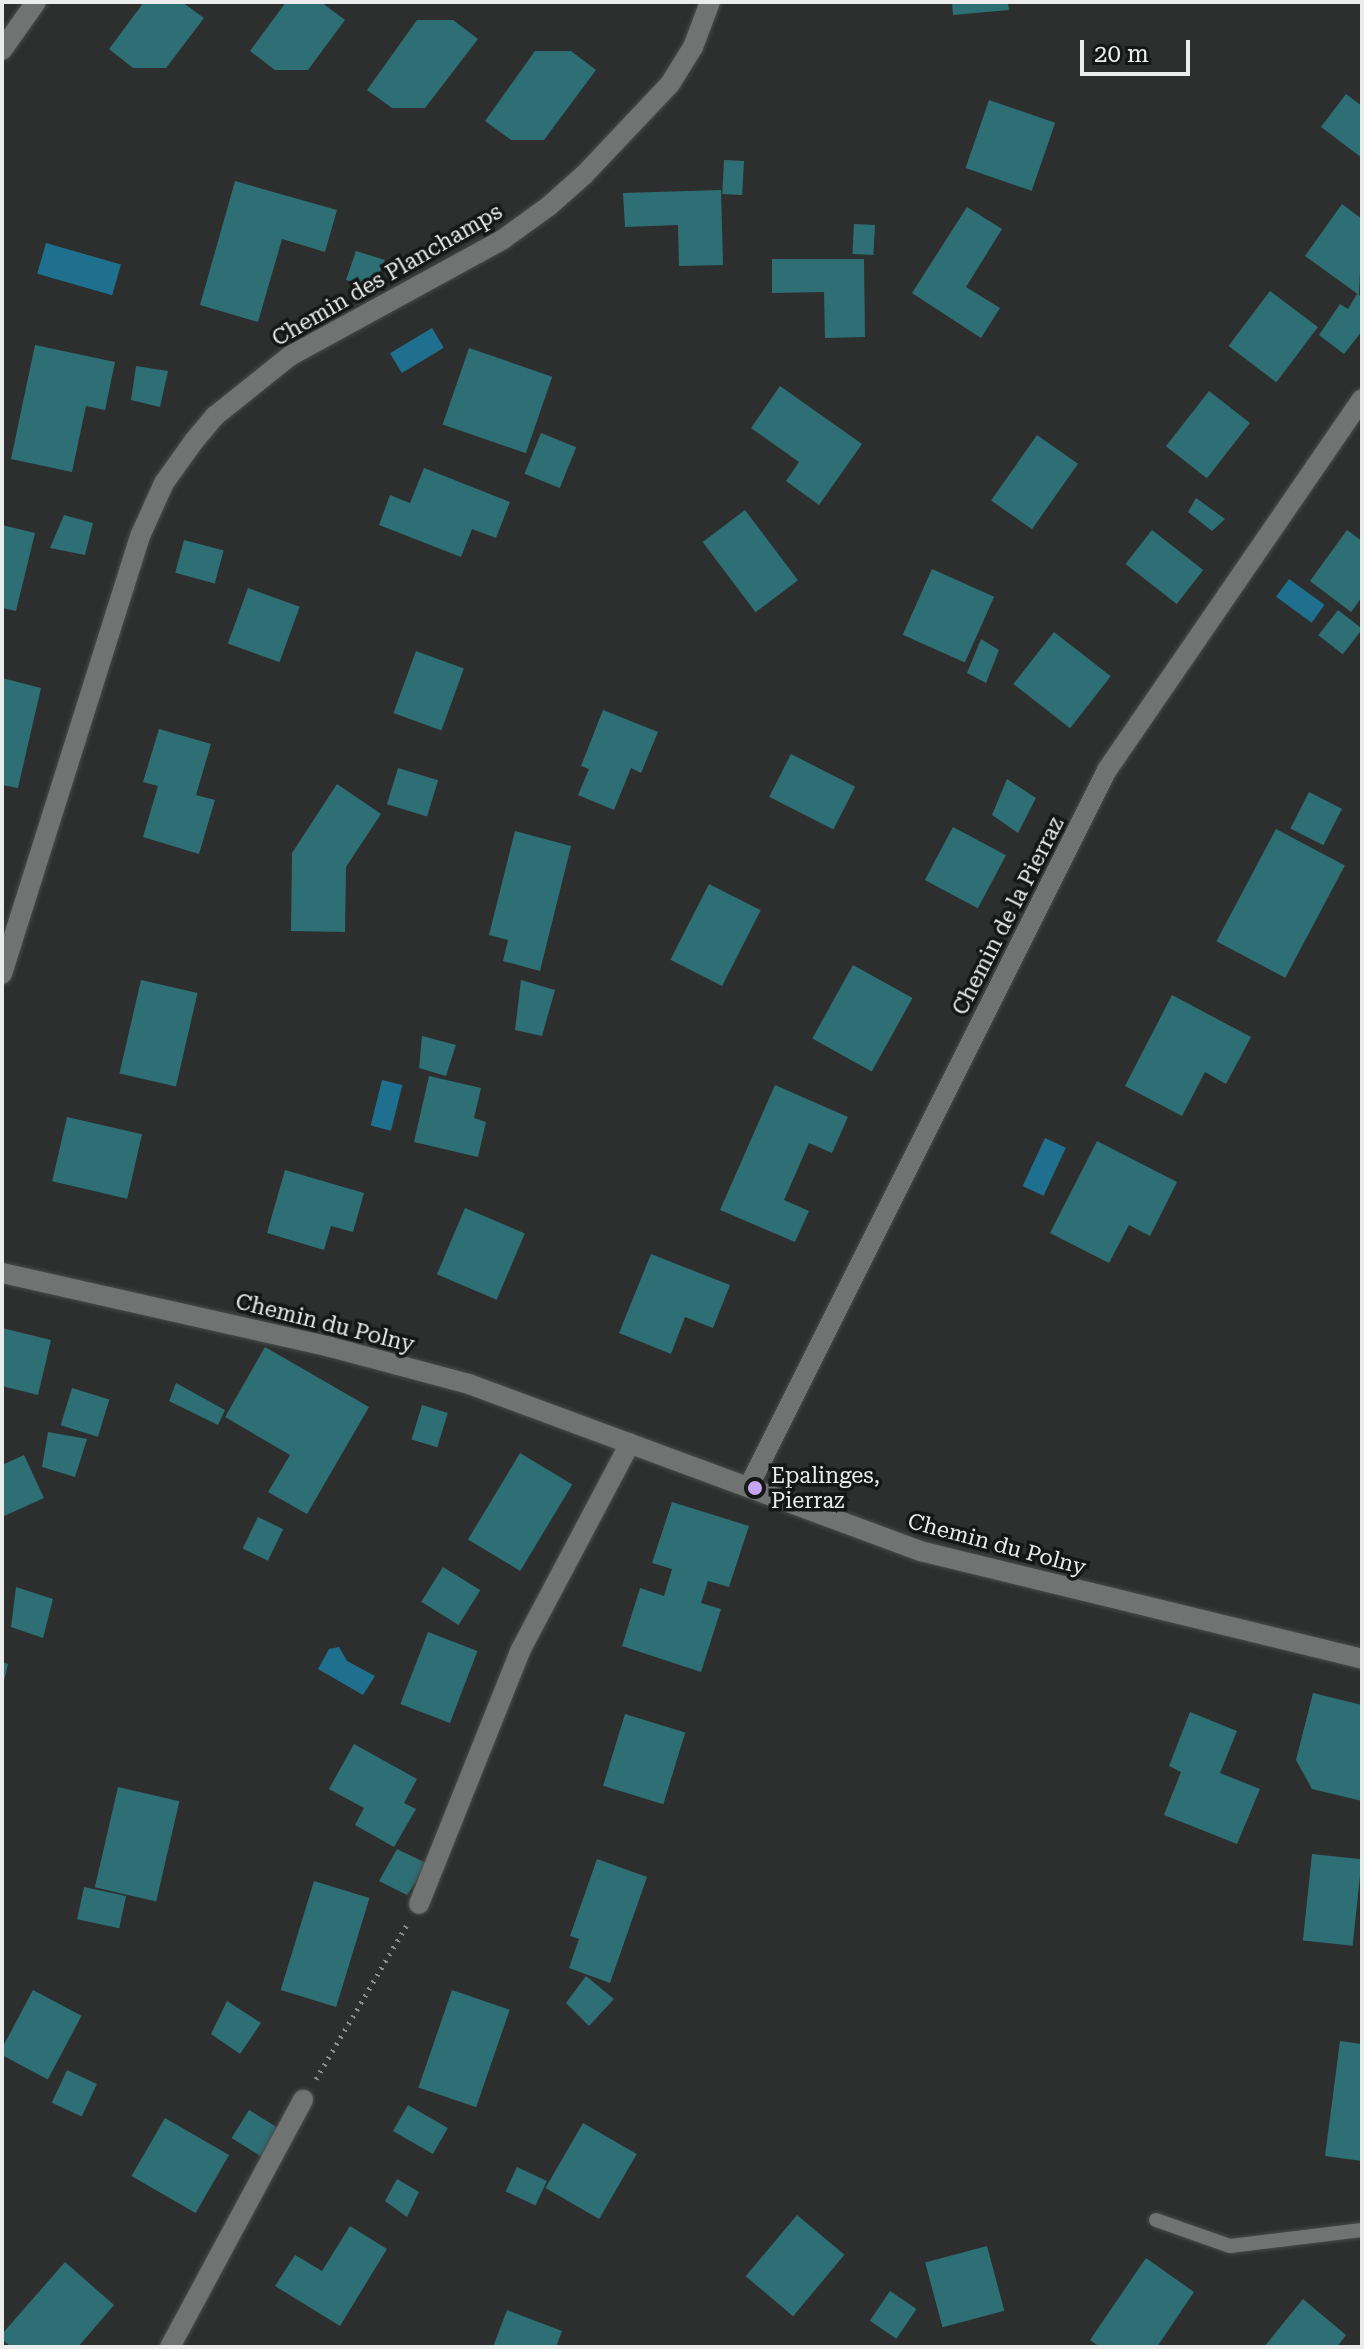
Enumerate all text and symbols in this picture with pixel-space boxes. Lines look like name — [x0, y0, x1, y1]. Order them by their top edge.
scale bar — [1084, 24, 1194, 74]
text: 20 m — [1094, 40, 1149, 68]
street label: Chemin des Planchamps — [267, 198, 507, 352]
street label: Chemin de la Pierraz — [947, 813, 1069, 1019]
street label: Chemin du Polny — [233, 1288, 417, 1358]
place label: Epalinges, Pierraz — [771, 1462, 880, 1514]
marker: Epalinges, Pierraz — [746, 1479, 764, 1497]
street label: Chemin du Polny — [905, 1508, 1089, 1580]

